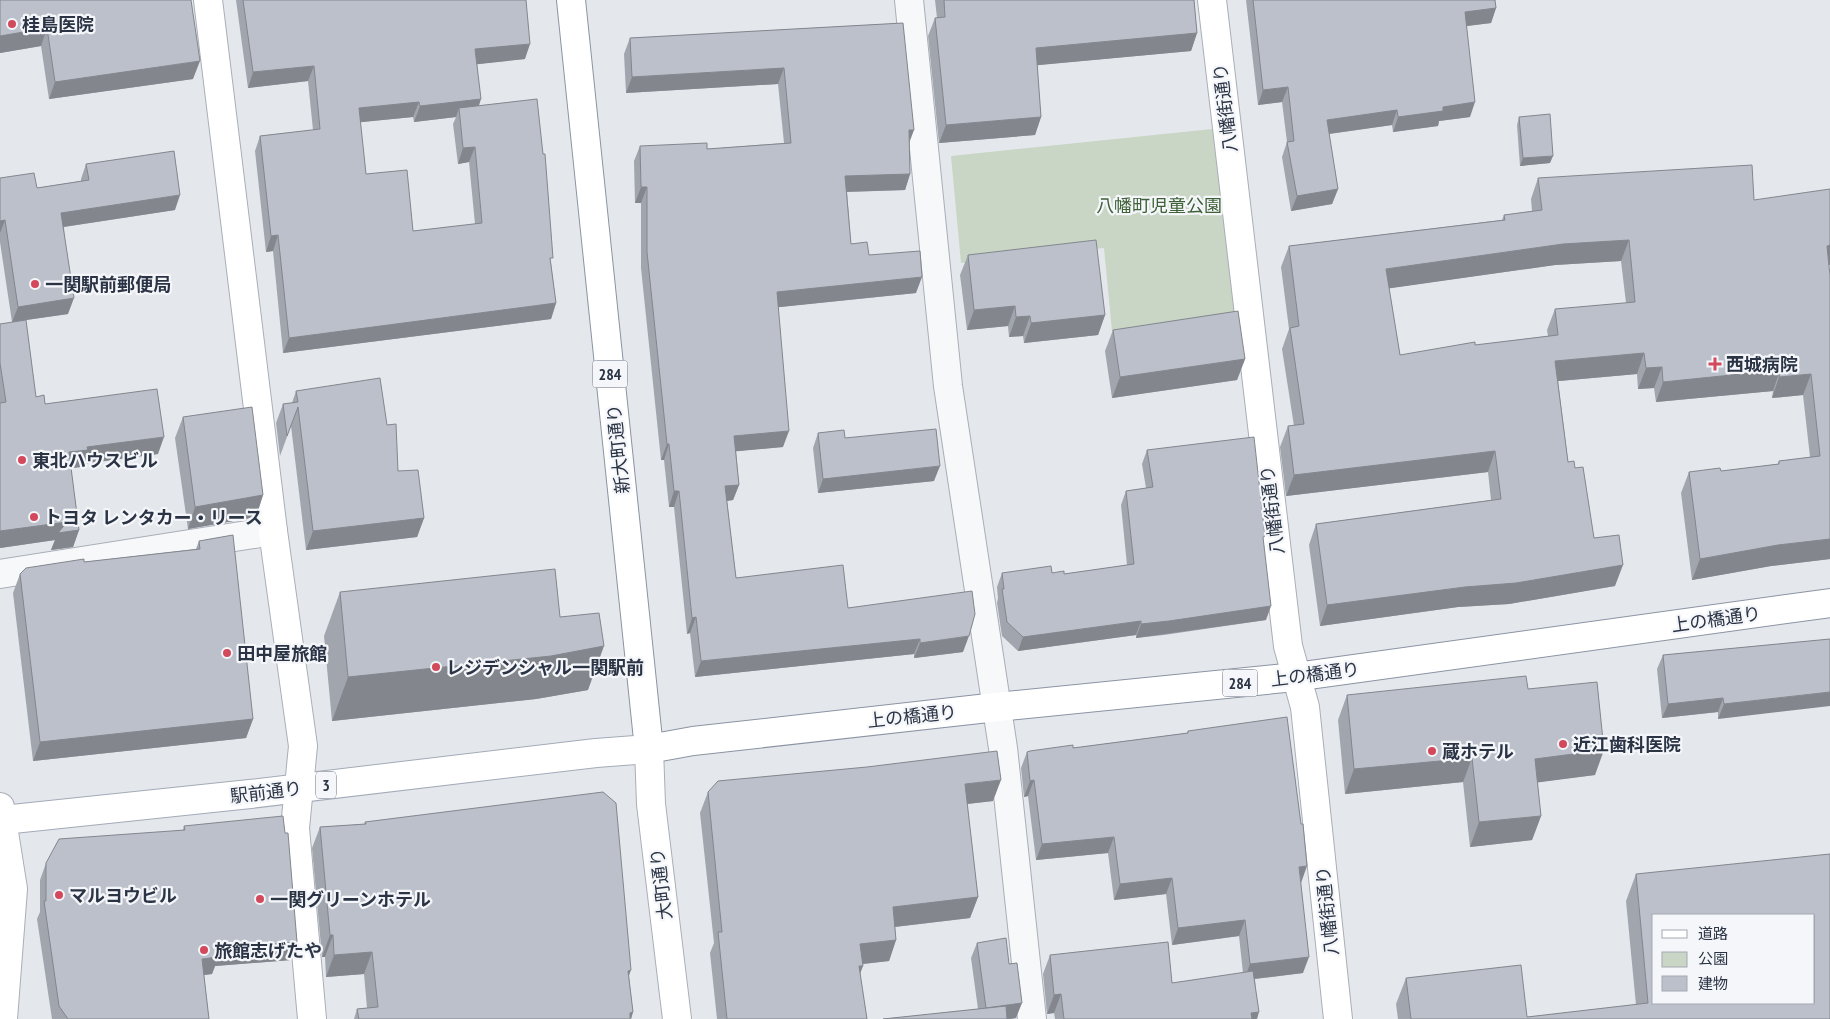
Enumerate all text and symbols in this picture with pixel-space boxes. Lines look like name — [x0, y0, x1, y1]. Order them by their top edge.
place label: 桂島医院 — [22, 13, 94, 36]
marker: 桂島医院 — [6, 18, 18, 30]
street label: 八幡街通り — [1208, 62, 1242, 154]
park label: 八幡町児童公園 — [1096, 194, 1222, 217]
place label: 一関駅前郵便局 — [45, 273, 171, 296]
marker: 一関駅前郵便局 — [29, 278, 41, 290]
place label: 西城病院 — [1726, 353, 1798, 376]
marker: 西城病院 — [1708, 357, 1722, 371]
road number: 284 — [592, 360, 628, 388]
street label: 新大町通り — [602, 403, 634, 495]
place label: 東北ハウスビル — [32, 449, 158, 472]
marker: 東北ハウスビル — [16, 454, 28, 466]
street label: 八幡街通り — [1255, 464, 1289, 556]
place label: トヨタ レンタカー・リース — [44, 506, 263, 529]
marker: トヨタ レンタカー・リース — [28, 511, 40, 523]
street label: 上の橋通り — [1670, 601, 1762, 637]
place label: 田中屋旅館 — [237, 642, 327, 665]
marker: 田中屋旅館 — [221, 647, 233, 659]
place label: レジデンシャル一関駅前 — [446, 656, 644, 679]
street label: 上の橋通り — [1269, 657, 1361, 691]
marker: レジデンシャル一関駅前 — [430, 661, 442, 673]
road number: 284 — [1222, 670, 1258, 696]
street label: 上の橋通り — [866, 700, 958, 732]
place label: 近江歯科医院 — [1573, 733, 1681, 756]
marker: 近江歯科医院 — [1557, 738, 1569, 750]
place label: 蔵ホテル — [1442, 740, 1514, 763]
marker: 蔵ホテル — [1426, 745, 1438, 757]
road number: 3 — [316, 772, 336, 798]
street label: 駅前通り — [229, 776, 303, 808]
street label: 大町通り — [645, 847, 677, 921]
street label: 八幡街通り — [1311, 865, 1343, 957]
place label: マルヨウビル — [69, 884, 177, 907]
place label: 一関グリーンホテル — [270, 888, 431, 911]
marker: マルヨウビル — [53, 889, 65, 901]
marker: 一関グリーンホテル — [254, 893, 266, 905]
legend — [1652, 914, 1815, 1004]
text: 道路 — [1698, 924, 1728, 943]
place label: 旅館志げたや — [214, 939, 322, 962]
marker: 旅館志げたや — [198, 944, 210, 956]
text: 公園 — [1698, 949, 1728, 968]
text: 建物 — [1698, 974, 1728, 993]

